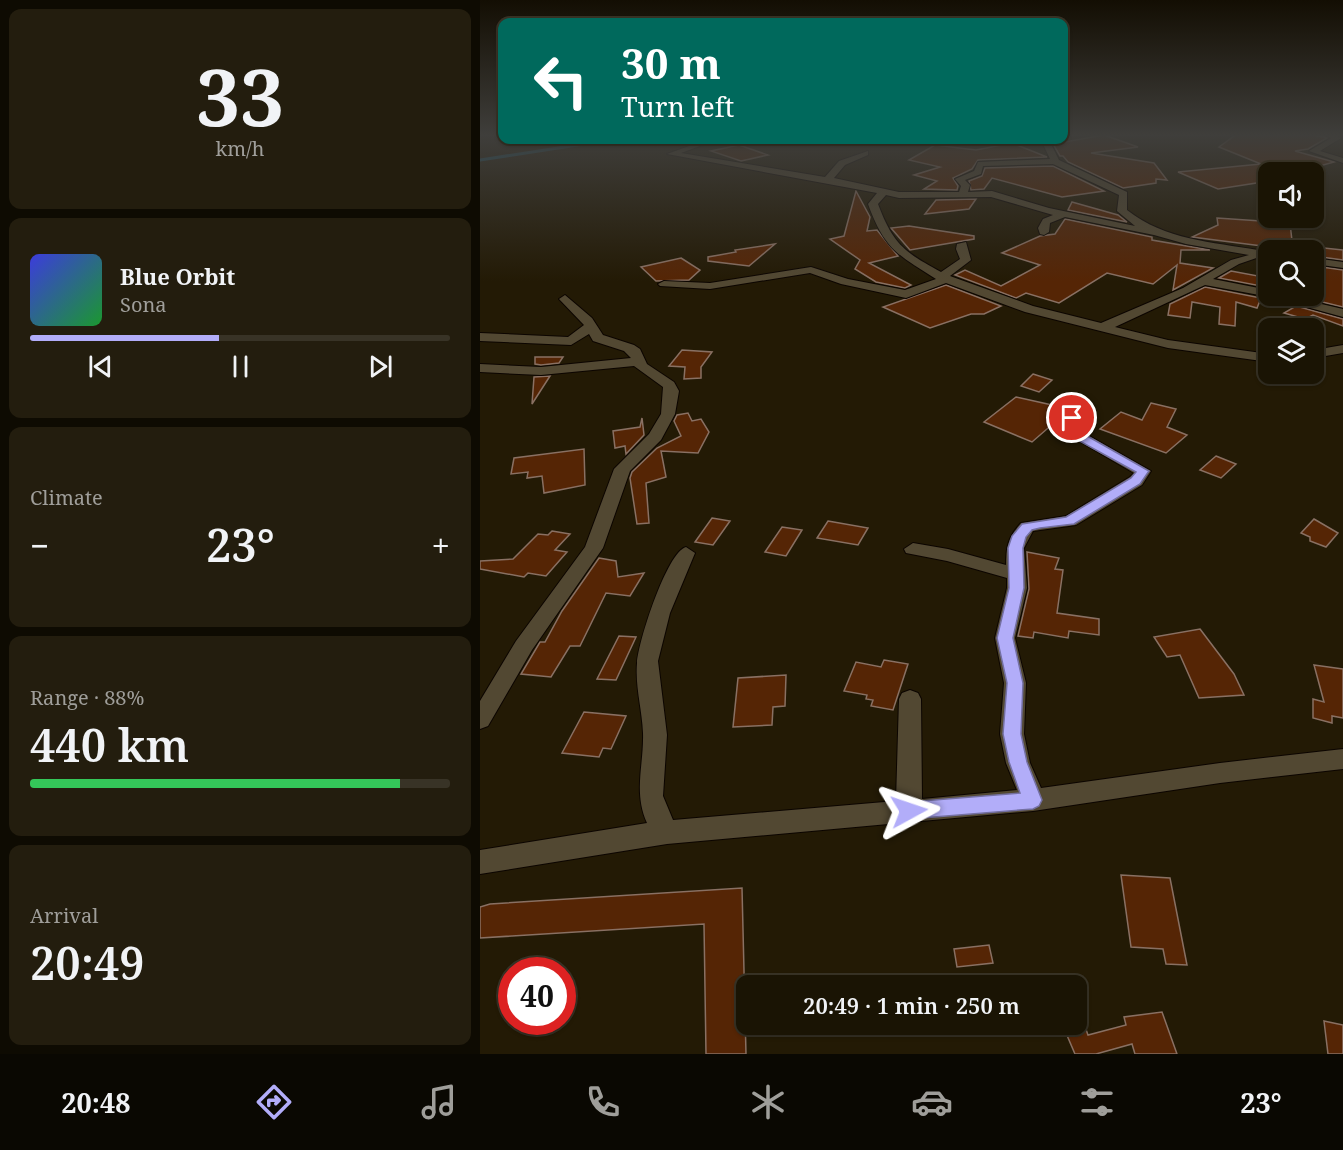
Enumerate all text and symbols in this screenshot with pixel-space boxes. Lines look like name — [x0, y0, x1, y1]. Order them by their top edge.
text: 30 m — [621, 34, 721, 91]
icon: left — [522, 42, 600, 120]
text: 33 — [196, 43, 284, 149]
text: Turn left — [621, 88, 734, 125]
text: km/h — [215, 135, 265, 162]
map controls — [1258, 162, 1324, 384]
button: sound — [1258, 162, 1324, 228]
button: search — [1258, 240, 1324, 306]
text: Blue Orbit — [120, 261, 235, 291]
text: Sona — [120, 291, 167, 318]
button: layers — [1258, 318, 1324, 384]
icon: previous — [84, 350, 117, 383]
icon: pause — [224, 350, 257, 383]
icon: next — [364, 350, 397, 383]
pin — [1046, 392, 1097, 443]
icon: arrive — [1055, 401, 1088, 434]
text: Climate — [30, 484, 103, 511]
text: 23° — [206, 514, 275, 575]
text: − — [30, 523, 49, 568]
text: + — [432, 523, 450, 568]
text: Range · 88% — [30, 684, 144, 711]
text: 440 km — [30, 714, 189, 775]
position arrow — [877, 779, 941, 843]
text: Arrival — [30, 902, 98, 929]
text: 20:49 — [30, 932, 145, 993]
speed limit sign: 40 — [498, 957, 576, 1035]
text: 20:49 · 1 min · 250 m — [803, 990, 1020, 1020]
icon: directions — [253, 1081, 295, 1123]
icon: music — [418, 1081, 460, 1123]
icon: phone — [582, 1081, 624, 1123]
icon: climate — [747, 1081, 789, 1123]
icon: car — [911, 1081, 953, 1123]
icon: filters — [1076, 1081, 1118, 1123]
text: 20:48 — [61, 1084, 131, 1121]
text: 23° — [1240, 1084, 1282, 1121]

